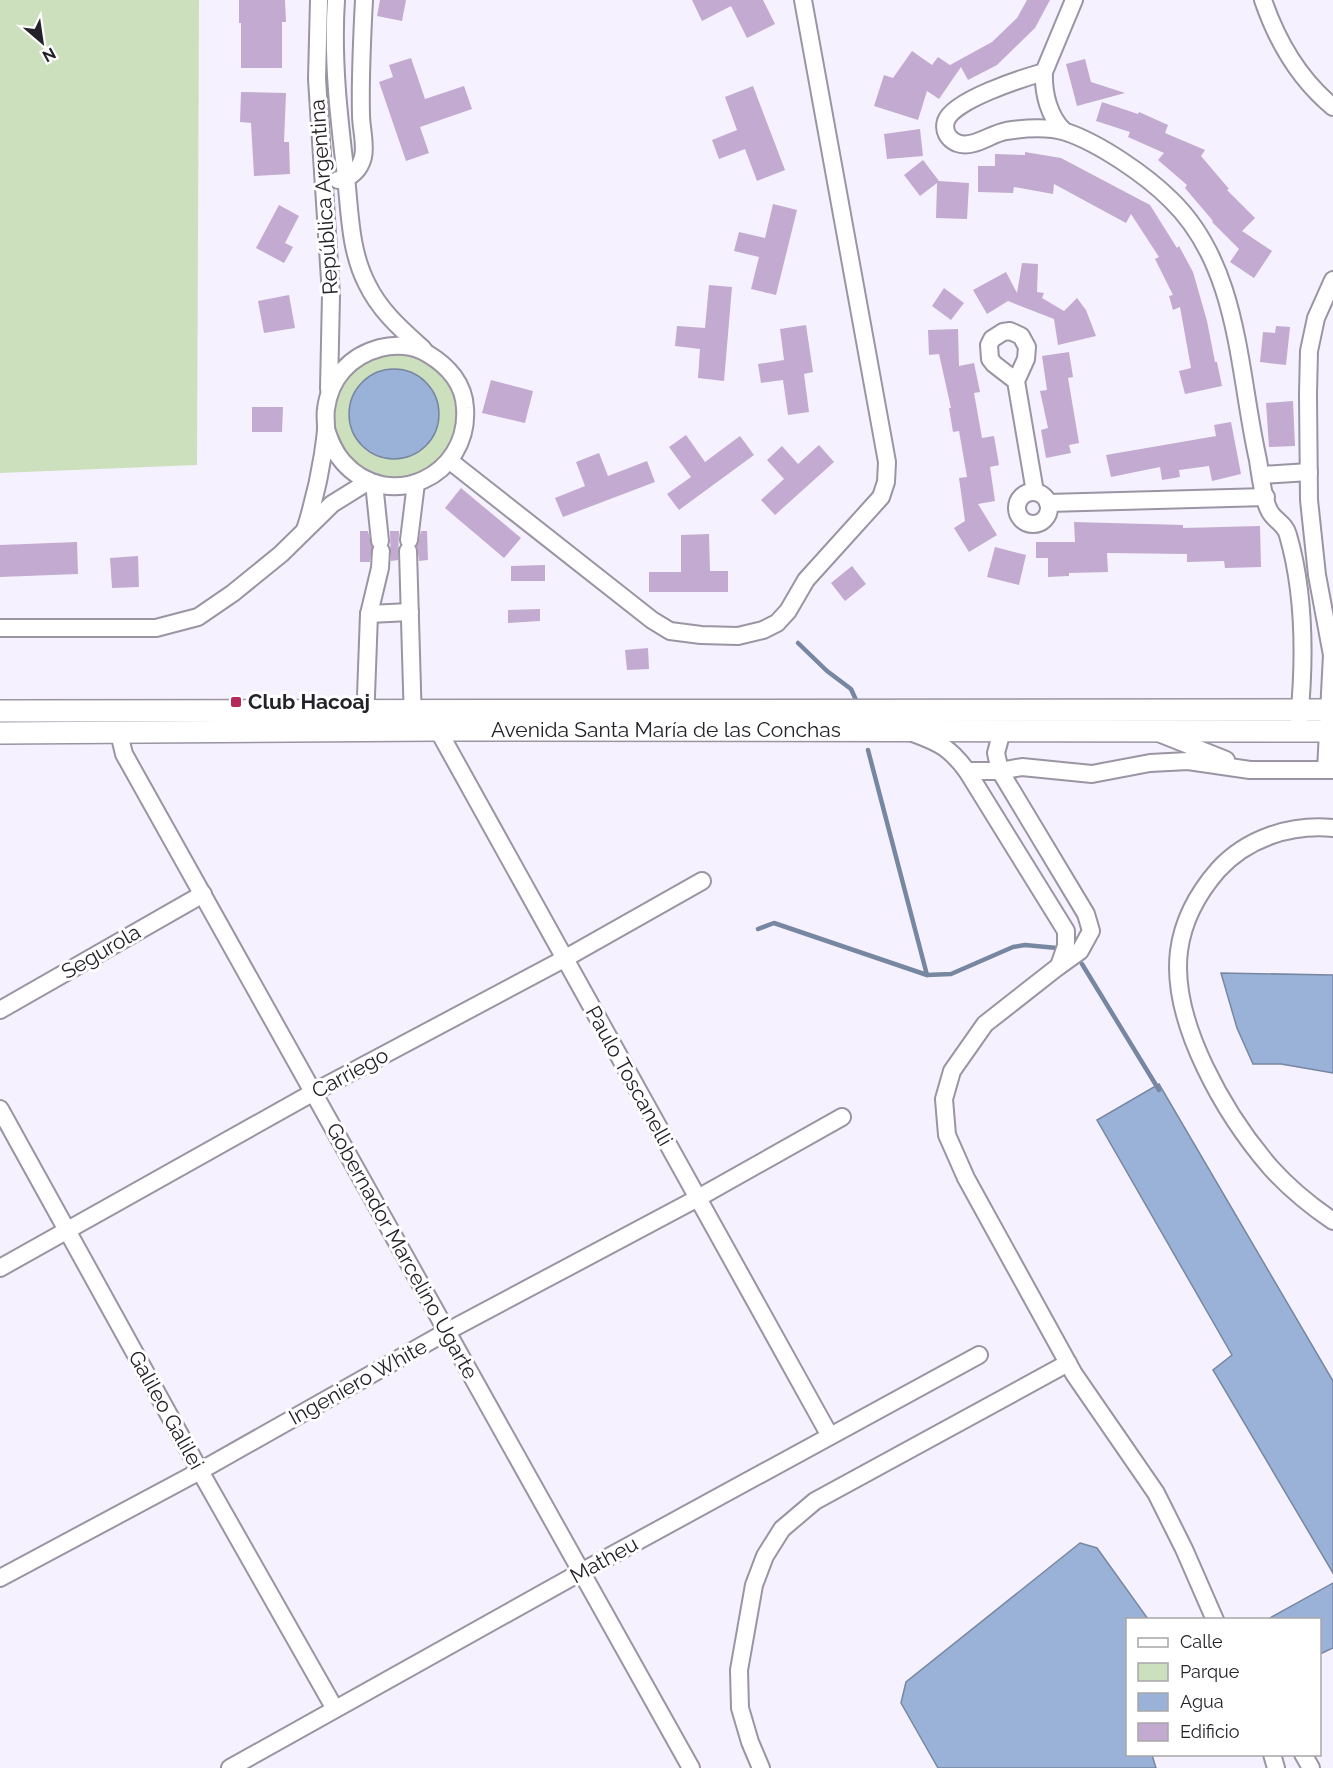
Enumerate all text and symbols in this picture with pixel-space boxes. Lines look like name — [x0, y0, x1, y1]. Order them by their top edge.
north arrow — [12, 12, 72, 72]
text: N — [39, 43, 59, 66]
street label: República Argentina — [304, 98, 343, 296]
place label: Club Hacoaj — [248, 689, 370, 714]
marker: Club Hacoaj — [229, 695, 243, 709]
street label: Avenida Santa María de las Conchas — [491, 717, 841, 742]
street label: Segurola — [57, 919, 145, 984]
street label: Paulo Toscanelli — [581, 1001, 678, 1150]
street label: Carriego — [307, 1042, 392, 1103]
street label: Gobernador Marcelino Ugarte — [321, 1118, 483, 1383]
street label: Ingeniero White — [284, 1333, 431, 1430]
street label: Galileo Galilei — [123, 1346, 209, 1474]
street label: Matheu — [565, 1531, 642, 1588]
legend — [1126, 1618, 1321, 1756]
text: Calle — [1180, 1631, 1223, 1652]
text: Parque — [1180, 1661, 1240, 1682]
text: Agua — [1180, 1691, 1224, 1712]
text: Edificio — [1180, 1721, 1240, 1742]

